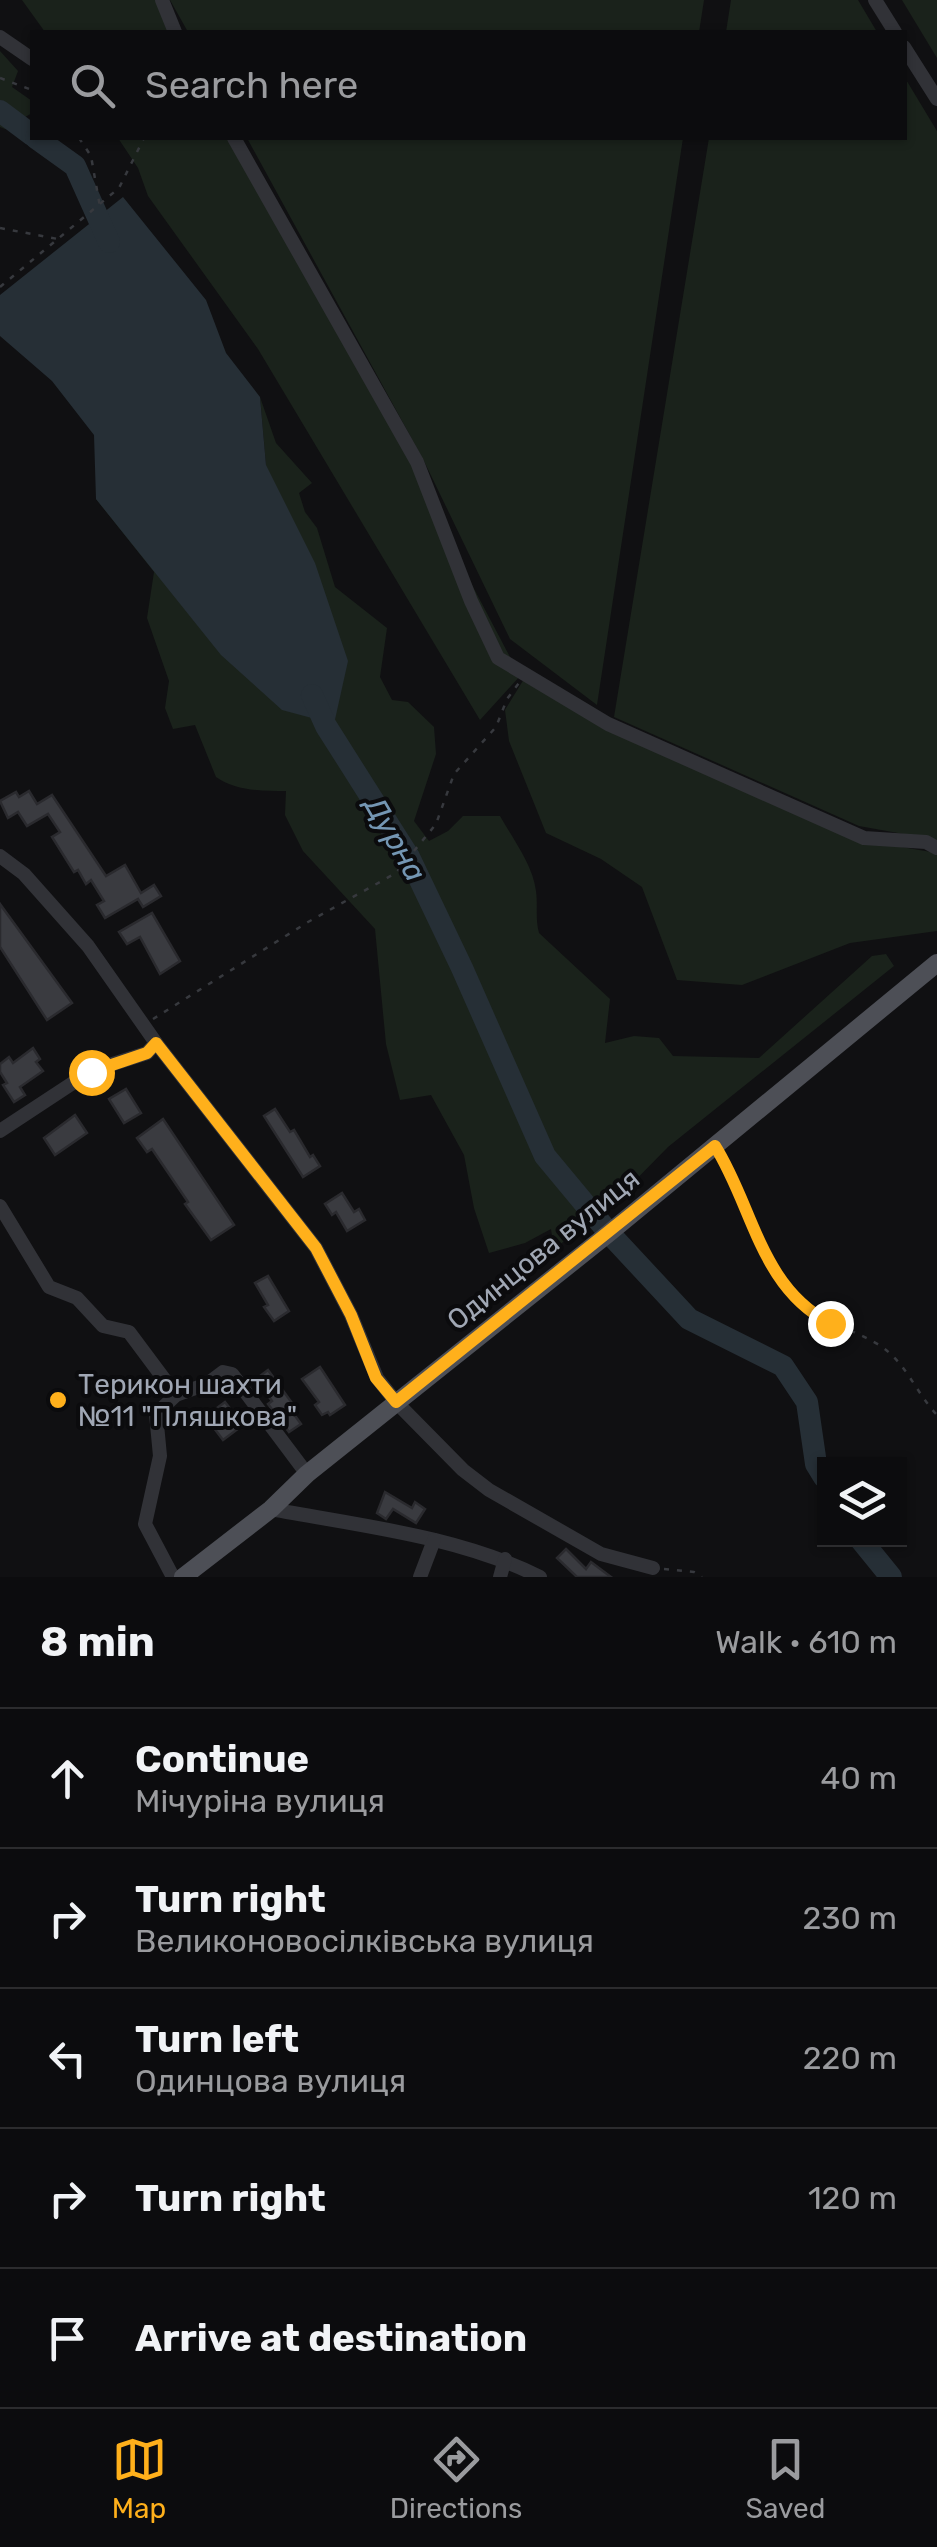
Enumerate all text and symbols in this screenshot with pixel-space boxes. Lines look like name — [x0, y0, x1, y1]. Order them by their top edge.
search box — [30, 30, 907, 140]
icon: search — [65, 58, 120, 113]
text: Search here — [145, 62, 358, 108]
water label: Дурна — [355, 789, 434, 888]
route start — [69, 1050, 115, 1096]
street label: Одинцова вулиця — [441, 1162, 646, 1337]
route end — [808, 1301, 854, 1347]
place label: Терикон шахти №11 "Пляшкова" — [78, 1368, 297, 1433]
marker: Терикон шахти №11 "Пляшкова" — [47, 1389, 69, 1411]
map controls — [817, 1457, 907, 1547]
button: layers — [817, 1457, 907, 1547]
text: 8 min — [40, 1617, 155, 1667]
text: Walk · 610 m — [715, 1623, 897, 1661]
text: Continue — [135, 1736, 309, 1782]
icon: ahead — [40, 1751, 95, 1806]
text: 40 m — [821, 1759, 897, 1797]
text: Мічуріна вулиця — [135, 1782, 385, 1820]
text: Turn right — [135, 1876, 326, 1922]
icon: right — [40, 1891, 95, 1946]
text: 230 m — [802, 1899, 897, 1937]
text: Великоновосілківська вулиця — [135, 1922, 594, 1960]
text: Turn left — [135, 2016, 299, 2062]
icon: left — [40, 2031, 95, 2086]
text: 220 m — [803, 2039, 897, 2077]
text: Одинцова вулиця — [135, 2062, 406, 2100]
icon: right — [40, 2171, 95, 2226]
text: Turn right — [135, 2175, 326, 2221]
text: 120 m — [808, 2179, 897, 2217]
icon: arrive — [40, 2311, 95, 2366]
text: Arrive at destination — [135, 2315, 527, 2361]
tab: Map — [112, 2432, 167, 2525]
tab: Directions — [390, 2432, 522, 2525]
tab: Saved — [745, 2432, 825, 2525]

